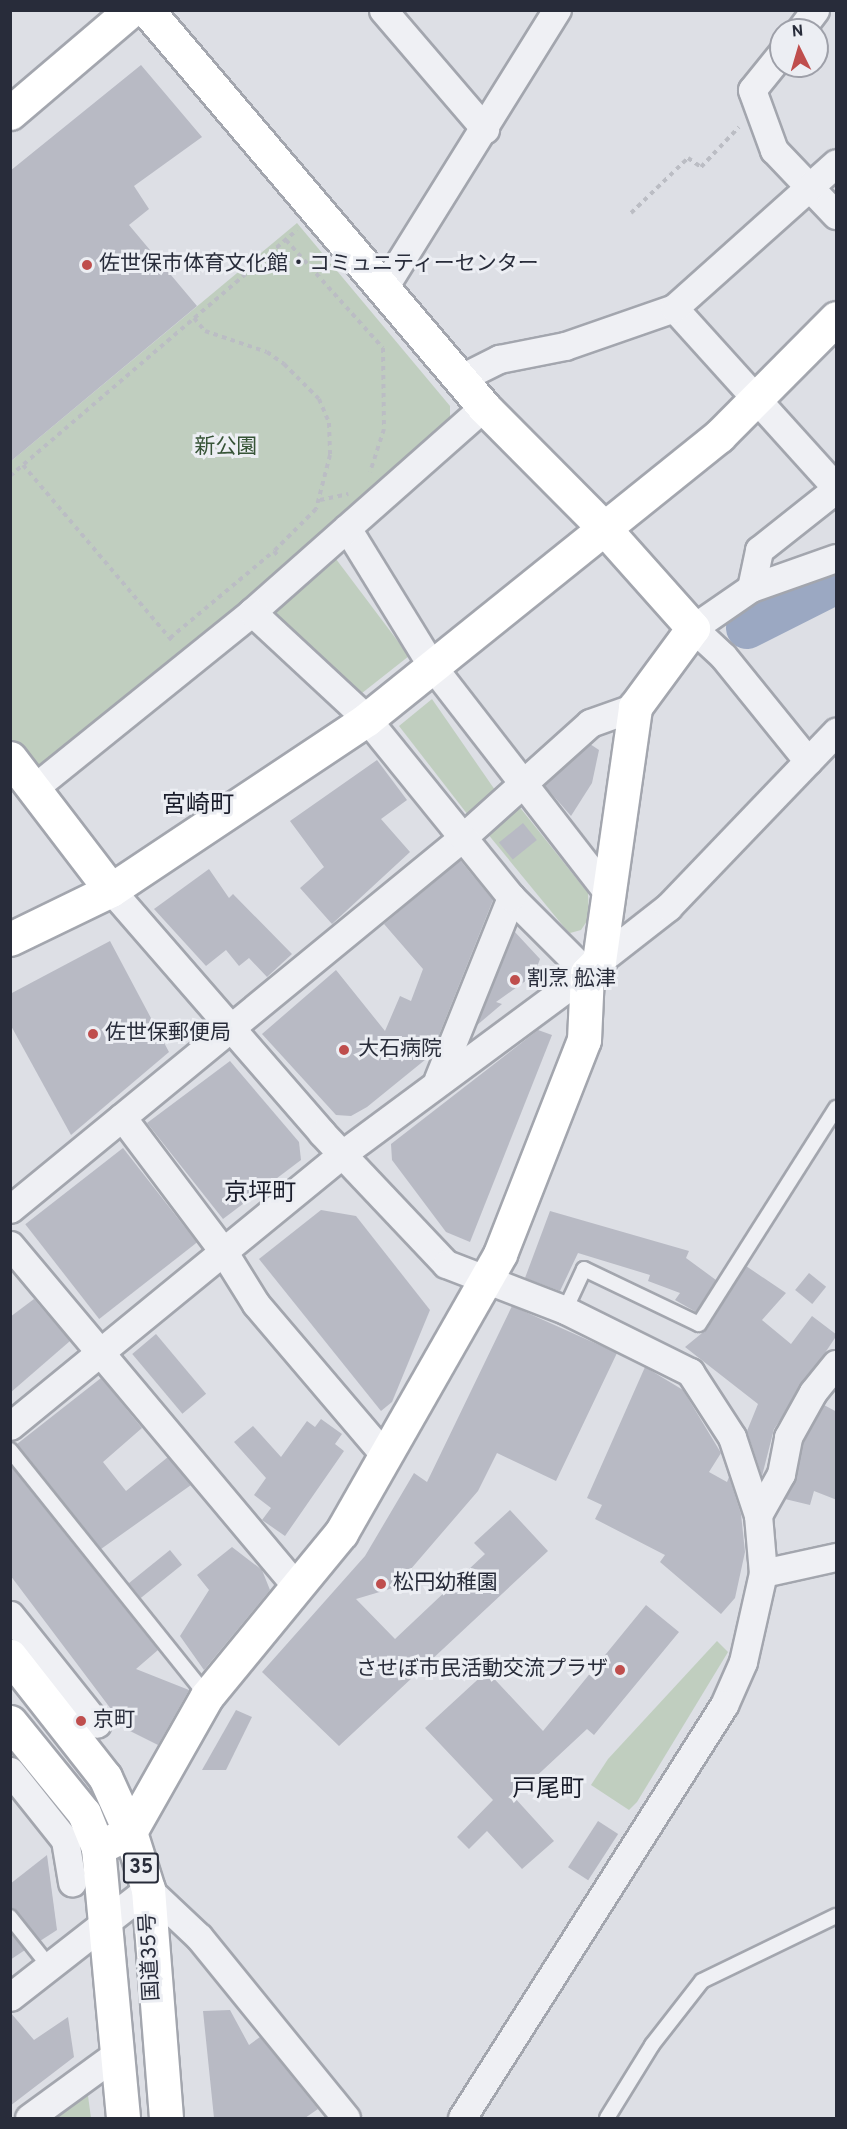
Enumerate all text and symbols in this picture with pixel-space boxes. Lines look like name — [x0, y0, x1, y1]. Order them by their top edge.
north arrow — [769, 18, 829, 78]
text: N — [791, 22, 804, 43]
place label: 佐世保市体育文化館・コミュニティーセンター — [99, 252, 540, 278]
marker: 佐世保市体育文化館・コミュニティーセンター — [80, 258, 94, 272]
park label: 新公園 — [195, 435, 257, 461]
district label: 宮崎町 — [162, 793, 234, 821]
place label: 割烹 舩津 — [527, 967, 616, 993]
marker: 割烹 舩津 — [508, 973, 522, 987]
place label: 佐世保郵便局 — [105, 1021, 231, 1047]
marker: 佐世保郵便局 — [86, 1027, 100, 1041]
place label: 大石病院 — [358, 1037, 442, 1063]
marker: 大石病院 — [335, 1041, 353, 1059]
district label: 京坪町 — [224, 1181, 296, 1209]
place label: 松円幼稚園 — [393, 1571, 498, 1597]
marker: 松円幼稚園 — [374, 1577, 388, 1591]
place label: させぼ市民活動交流プラザ — [356, 1657, 608, 1683]
marker: させぼ市民活動交流プラザ — [613, 1663, 627, 1677]
place label: 京町 — [93, 1708, 135, 1734]
marker: 京町 — [74, 1714, 88, 1728]
district label: 戸尾町 — [512, 1777, 584, 1805]
road number: 35 — [122, 1851, 160, 1885]
street label: 国道35号 — [136, 1912, 166, 2002]

